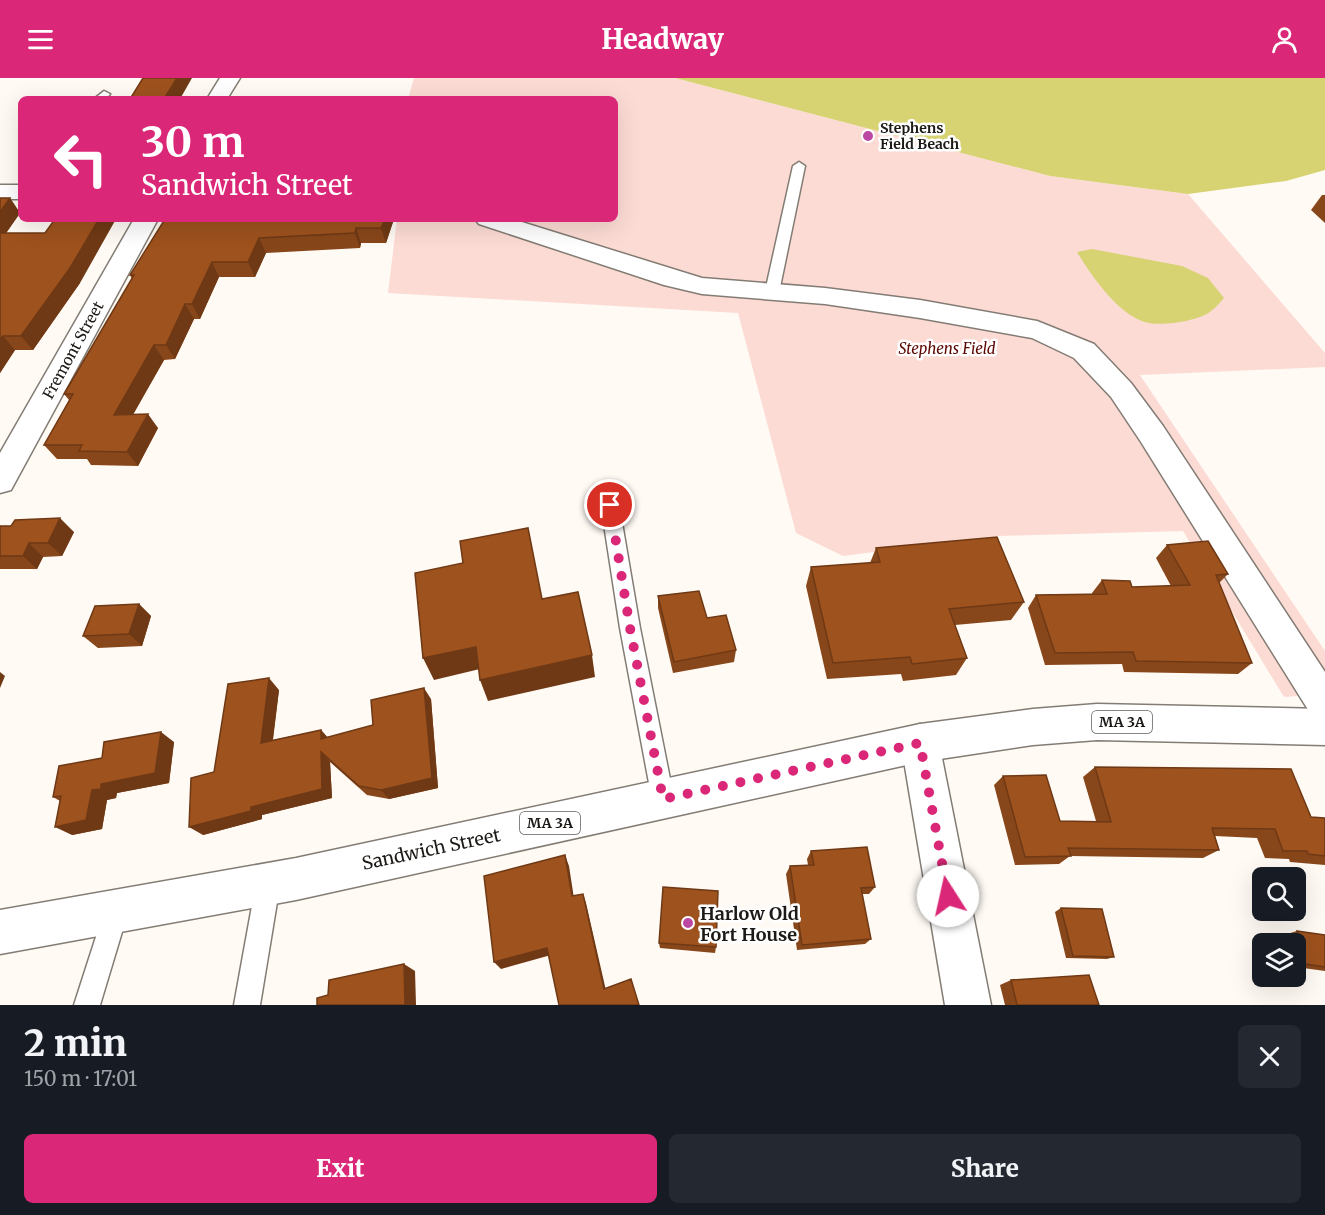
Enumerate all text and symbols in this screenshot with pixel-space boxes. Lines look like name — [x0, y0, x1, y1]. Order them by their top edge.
text: Headway — [601, 22, 724, 56]
icon: menu — [24, 23, 57, 56]
icon: person — [1268, 23, 1301, 56]
text: 30 m — [141, 116, 245, 168]
place label: Stephens Field Beach — [880, 119, 960, 153]
icon: left — [42, 120, 120, 198]
marker: Stephens Field Beach — [861, 129, 875, 143]
text: Sandwich Street — [141, 168, 353, 202]
street label: Fremont Street — [38, 298, 108, 402]
park label: Stephens Field — [898, 339, 996, 358]
pin — [584, 479, 635, 530]
icon: arrive — [593, 488, 626, 521]
road number: MA 3A — [1092, 711, 1152, 733]
road number: MA 3A — [520, 812, 580, 834]
street label: Sandwich Street — [360, 823, 502, 875]
position arrow — [916, 864, 980, 928]
map controls — [1252, 867, 1306, 987]
button: search — [1252, 867, 1306, 921]
place label: Harlow Old Fort House — [700, 902, 799, 946]
marker: Harlow Old Fort House — [681, 916, 695, 930]
button: layers — [1252, 933, 1306, 987]
text: 2 min — [24, 1021, 127, 1066]
button: close — [1238, 1025, 1301, 1088]
text: 150 m · 17:01 — [24, 1066, 137, 1091]
button: Exit — [24, 1134, 657, 1203]
button: Share — [669, 1134, 1301, 1203]

